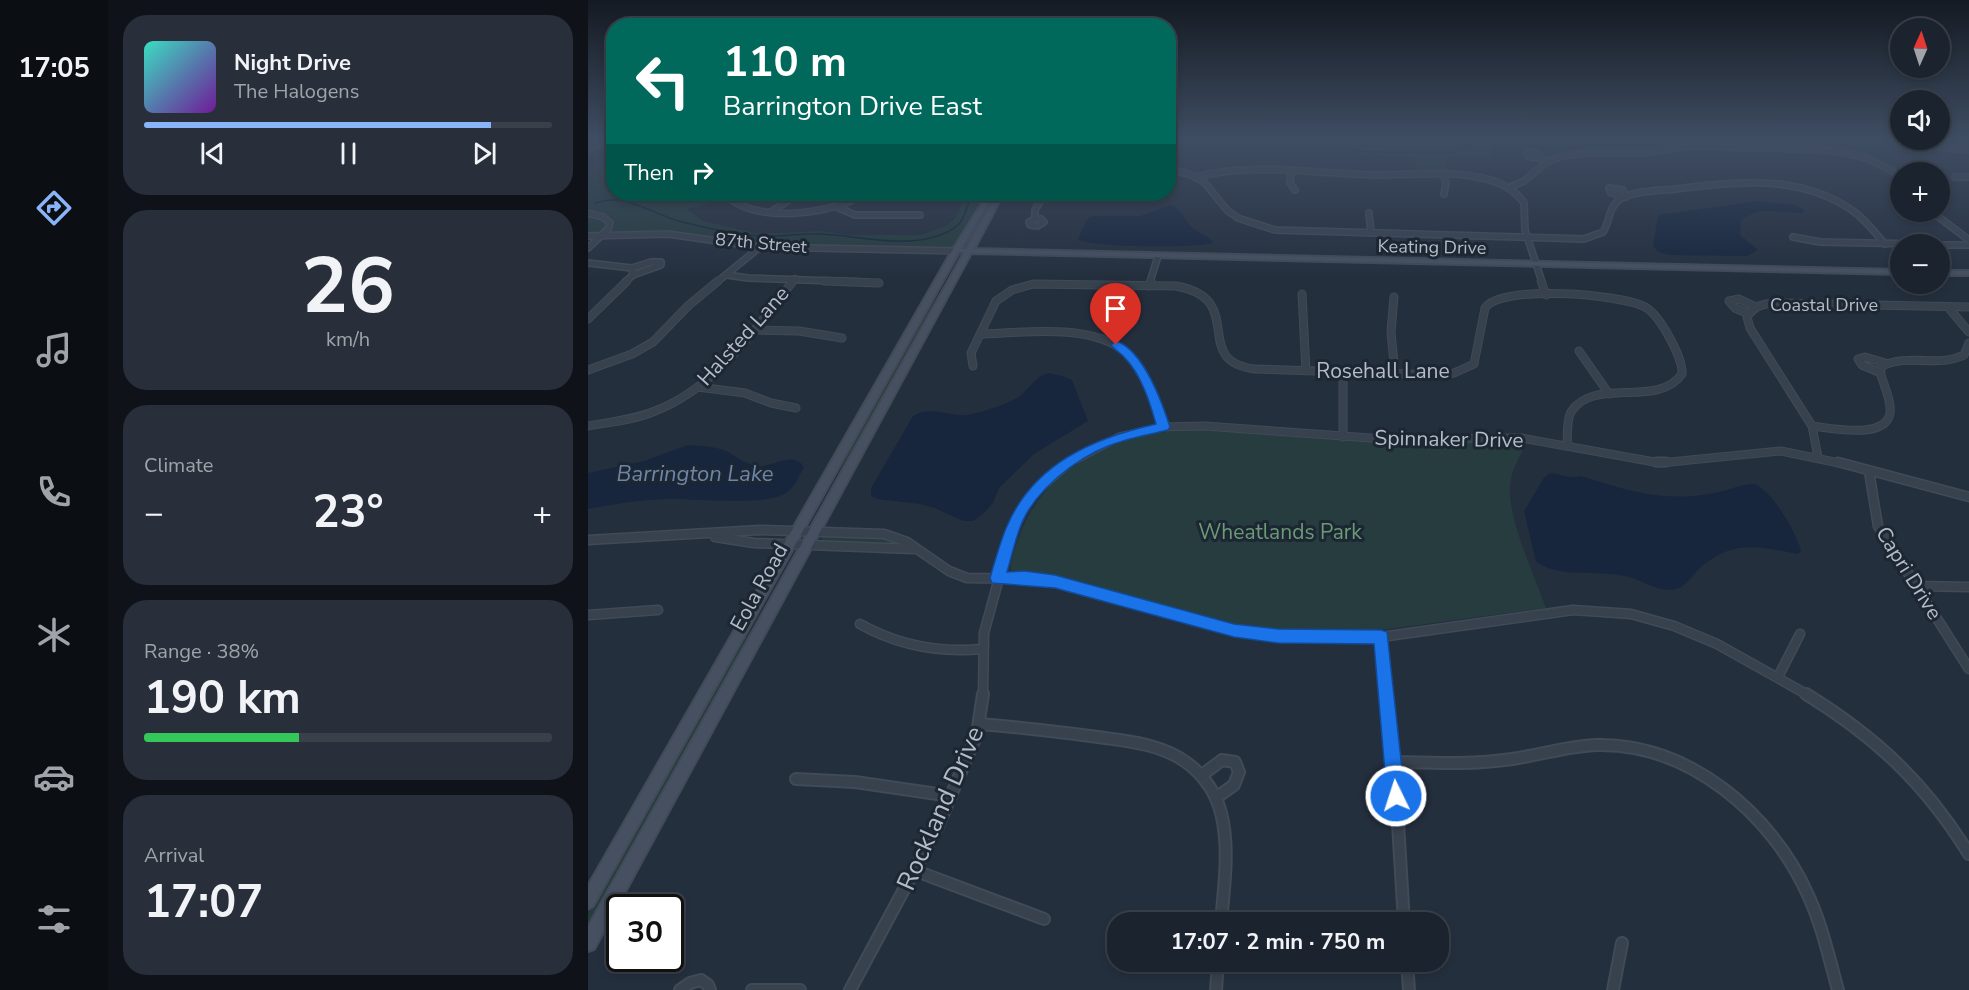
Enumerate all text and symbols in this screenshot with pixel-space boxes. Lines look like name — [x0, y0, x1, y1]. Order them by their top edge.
north arrow — [1890, 18, 1950, 78]
map controls — [1890, 18, 1950, 294]
text: 110 m — [723, 34, 847, 91]
icon: left — [624, 42, 702, 120]
text: Night Drive — [234, 48, 351, 78]
text: 17:05 — [18, 50, 90, 87]
text: The Halogens — [234, 78, 359, 105]
text: Barrington Drive East — [723, 88, 982, 125]
button: sound — [1890, 90, 1950, 150]
icon: previous — [196, 137, 229, 170]
icon: pause — [332, 137, 365, 170]
icon: next — [468, 137, 501, 170]
icon: right — [686, 156, 719, 189]
text: Then — [624, 158, 674, 188]
button: + — [1890, 162, 1950, 222]
icon: directions — [33, 187, 75, 229]
street label: 87th Street — [714, 227, 808, 259]
text: 26 — [301, 233, 395, 340]
street label: Keating Drive — [1377, 234, 1487, 260]
button: − — [1890, 234, 1950, 294]
street label: Halsted Lane — [691, 280, 795, 392]
pin — [1090, 283, 1141, 345]
icon: arrive — [1099, 292, 1132, 325]
street label: Coastal Drive — [1770, 293, 1878, 317]
text: km/h — [326, 326, 370, 353]
icon: music — [33, 329, 75, 371]
street label: Rosehall Lane — [1316, 357, 1450, 385]
street label: Spinnaker Drive — [1374, 424, 1524, 454]
text: Climate — [144, 452, 213, 479]
water label: Barrington Lake — [617, 459, 774, 489]
icon: phone — [33, 471, 75, 513]
text: 23° — [312, 482, 384, 543]
text: − — [144, 491, 164, 536]
text: + — [532, 491, 552, 536]
park label: Wheatlands Park — [1198, 518, 1362, 546]
street label: Capri Drive — [1869, 521, 1949, 625]
street label: Eola Road — [724, 538, 794, 636]
icon: climate — [33, 614, 75, 656]
text: Range · 38% — [144, 638, 259, 665]
text: 190 km — [144, 668, 301, 729]
street label: Rockland Drive — [889, 721, 992, 896]
icon: car — [33, 756, 75, 798]
position arrow — [1364, 764, 1428, 828]
text: Arrival — [144, 842, 204, 869]
text: 17:07 — [144, 872, 263, 933]
speed limit sign: 30 — [606, 894, 684, 972]
icon: filters — [33, 898, 75, 940]
text: 17:07 · 2 min · 750 m — [1171, 927, 1385, 957]

